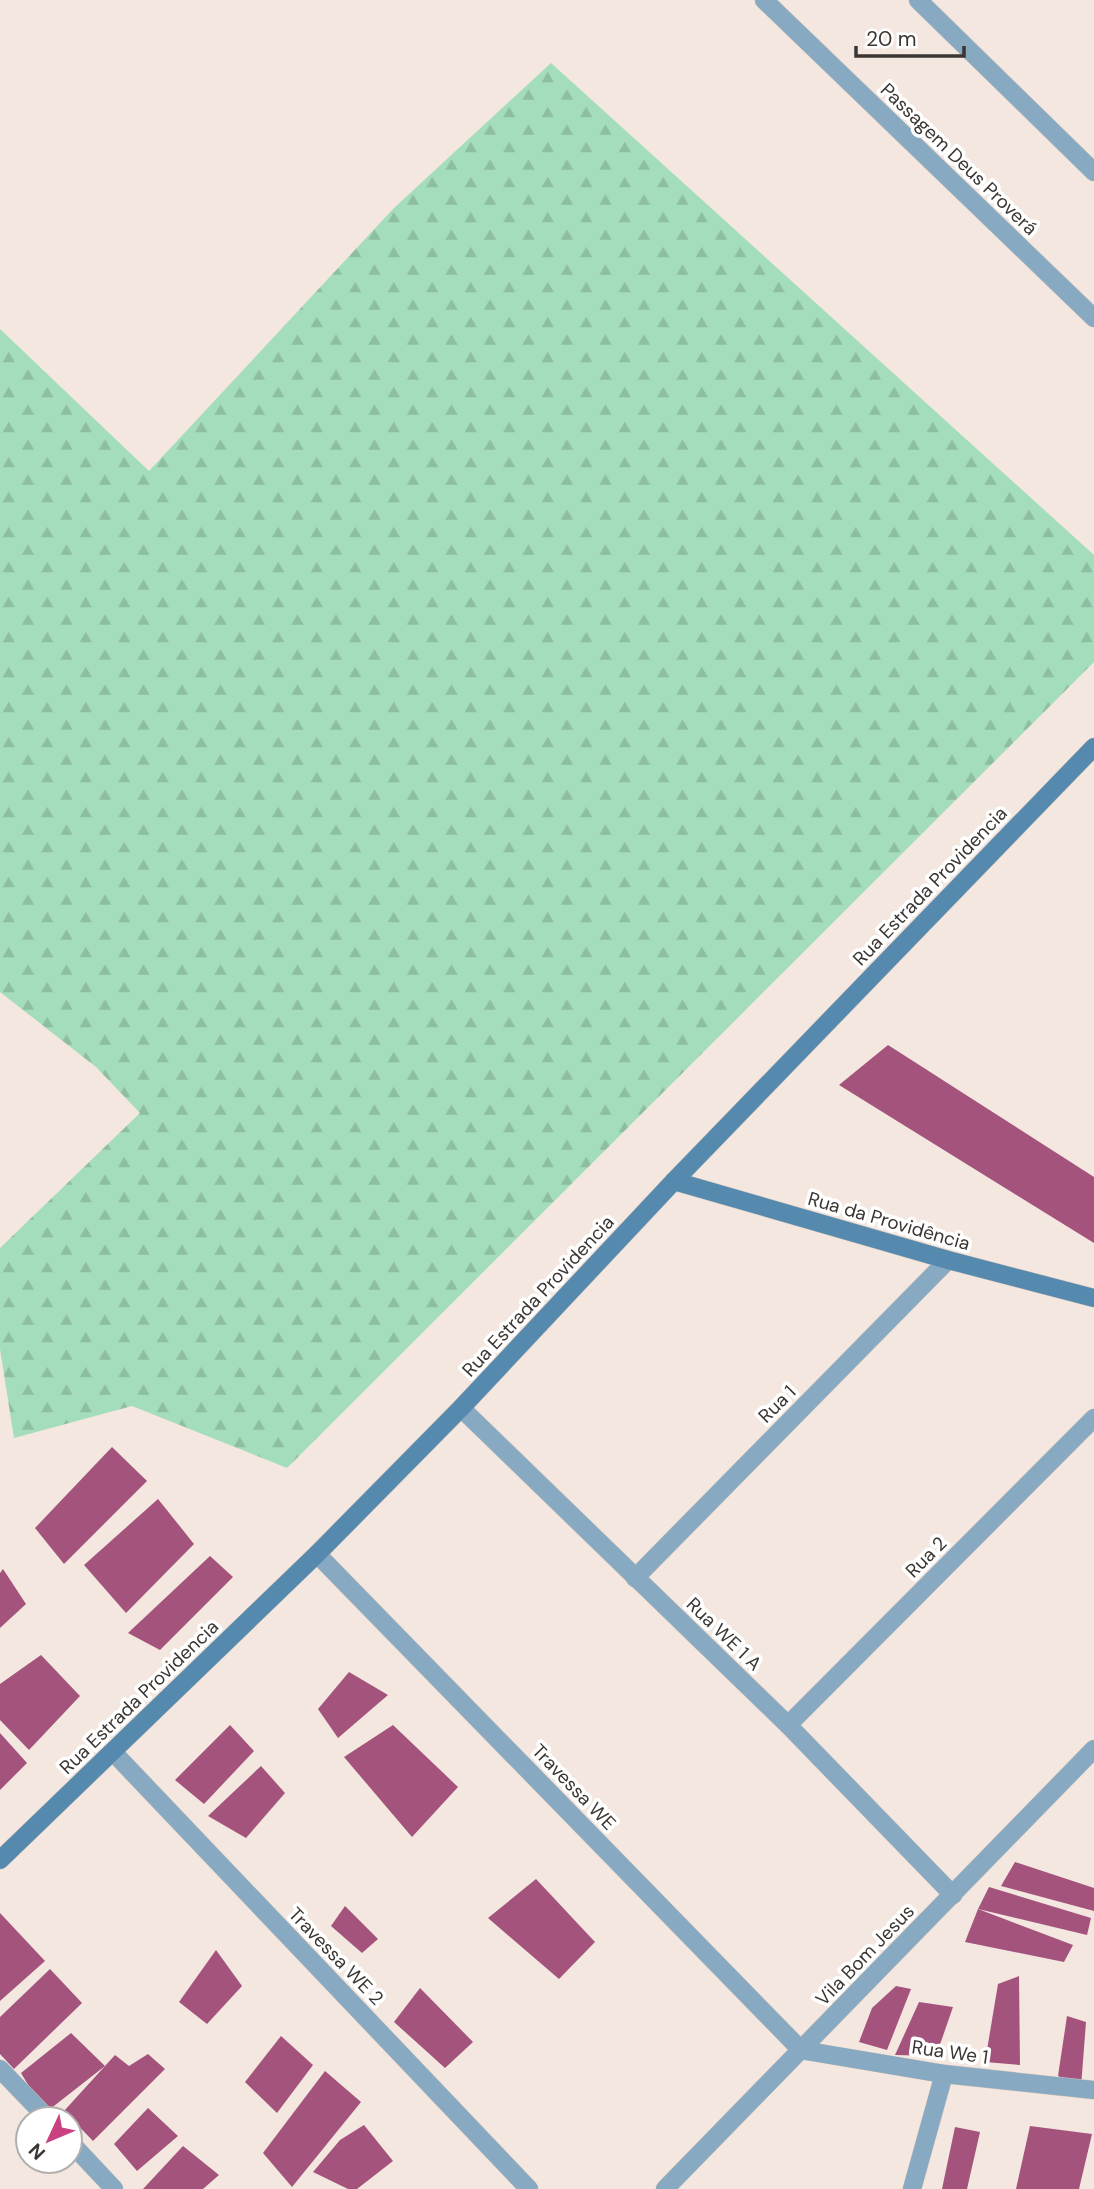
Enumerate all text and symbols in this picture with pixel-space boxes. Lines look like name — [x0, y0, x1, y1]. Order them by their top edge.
scale bar — [856, 14, 964, 58]
text: 20 m — [866, 25, 917, 53]
street label: Passagem Deus Proverá — [875, 77, 1043, 241]
street label: Rua Estrada Providencia — [847, 801, 1013, 971]
street label: Rua da Providência — [805, 1186, 973, 1256]
street label: Rua Estrada Providencia — [457, 1210, 619, 1382]
street label: Rua 1 — [753, 1380, 801, 1428]
street label: Rua 2 — [900, 1531, 952, 1583]
street label: Rua WE 1 A — [681, 1592, 767, 1676]
street label: Rua Estrada Providencia — [54, 1614, 224, 1780]
street label: Travessa WE — [527, 1739, 621, 1835]
street label: Vila Bom Jesus — [810, 1899, 920, 2011]
street label: Travessa WE 2 — [283, 1902, 389, 2010]
street label: Rua We 1 — [910, 2034, 990, 2070]
north arrow — [14, 2105, 84, 2175]
text: N — [23, 2138, 51, 2165]

